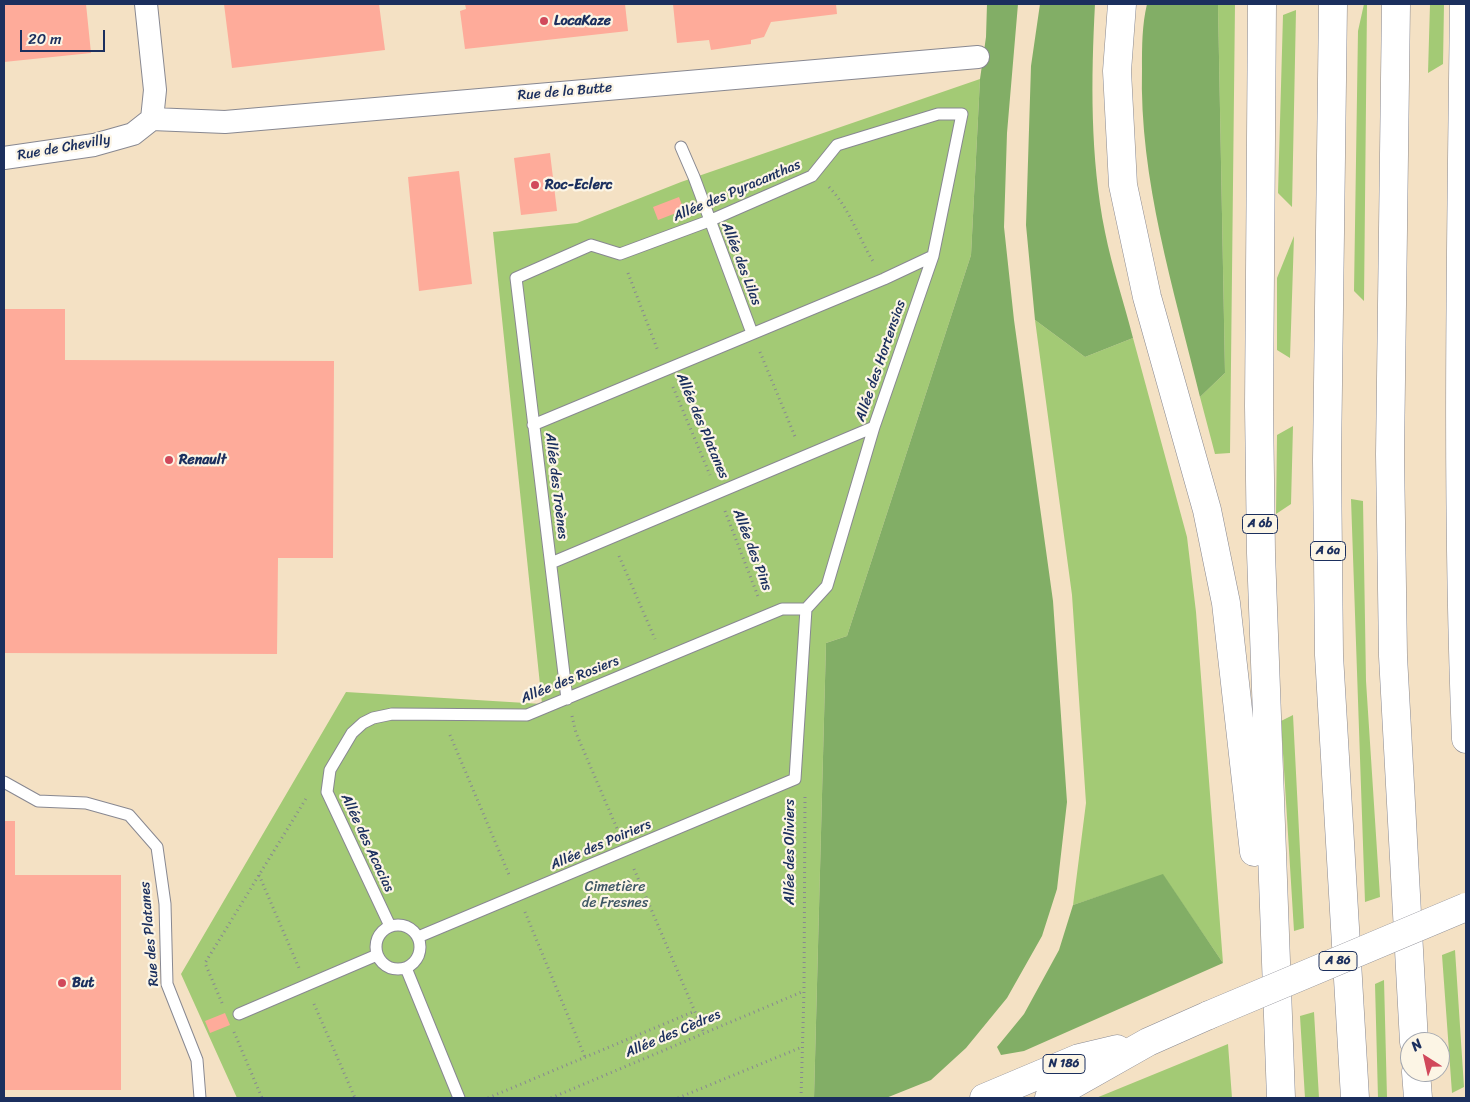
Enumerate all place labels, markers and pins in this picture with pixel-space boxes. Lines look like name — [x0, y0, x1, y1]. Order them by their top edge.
place label: LocaKaze — [554, 13, 611, 29]
marker: LocaKaze — [538, 15, 550, 27]
place label: Roc-Eclerc — [545, 177, 613, 193]
marker: Roc-Eclerc — [529, 179, 541, 191]
place label: Renault — [179, 452, 226, 468]
marker: Renault — [163, 454, 175, 466]
place label: But — [72, 975, 94, 991]
marker: But — [56, 977, 68, 989]

